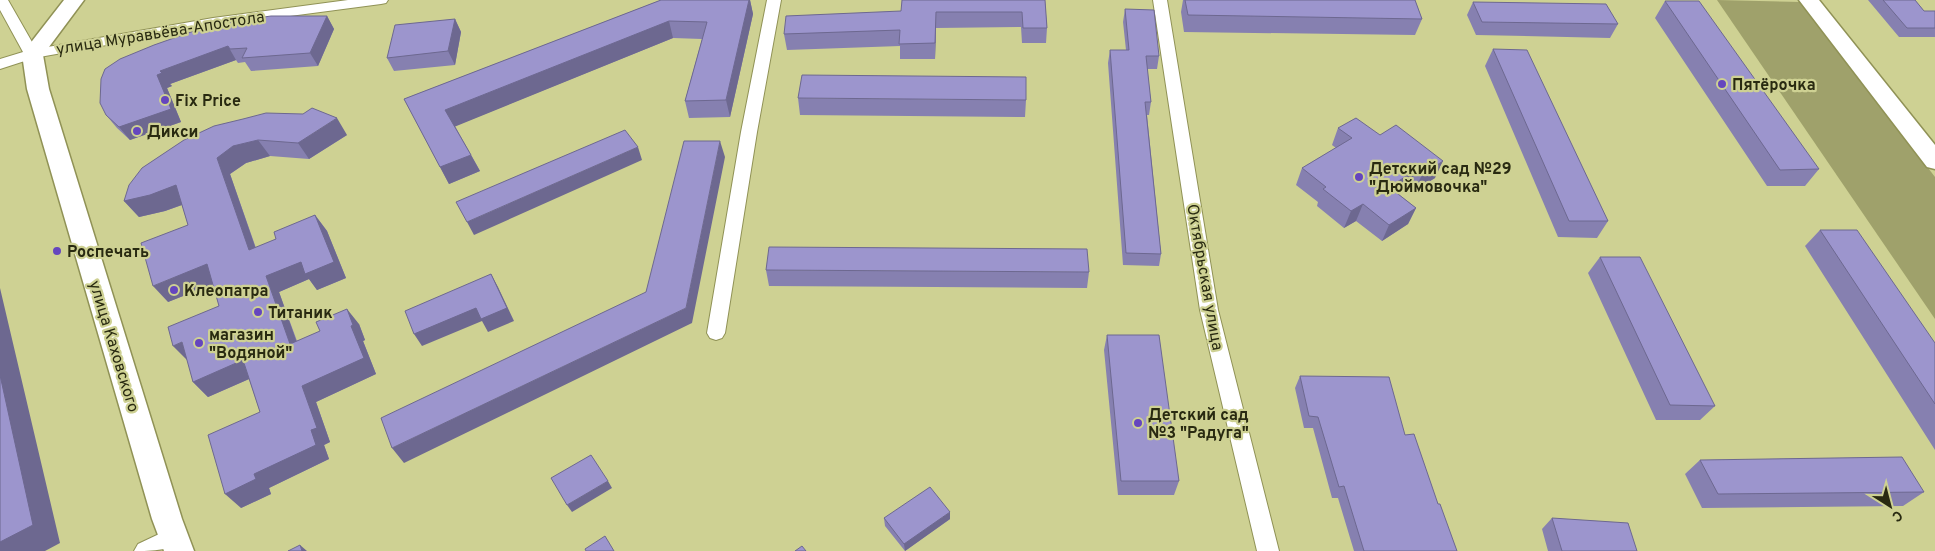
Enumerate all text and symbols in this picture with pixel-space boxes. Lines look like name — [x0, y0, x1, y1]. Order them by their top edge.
street label: улица Муравьёва-Апостола — [55, 8, 266, 60]
place label: Пятёрочка — [1732, 76, 1816, 96]
marker: Пятёрочка — [1716, 78, 1728, 90]
place label: Fix Price — [175, 92, 241, 112]
marker: Fix Price — [159, 94, 171, 106]
place label: Дикси — [147, 123, 198, 143]
marker: Дикси — [131, 125, 143, 137]
place label: Детский сад №29 "Дюймовочка" — [1369, 160, 1512, 198]
marker: Детский сад №29 "Дюймовочка" — [1353, 171, 1365, 183]
street label: Октябрьская улица — [1181, 203, 1227, 352]
place label: Роспечать — [67, 243, 149, 263]
marker: Роспечать — [51, 245, 63, 257]
street label: улица Каховского — [84, 278, 143, 415]
place label: Клеопатра — [184, 282, 268, 302]
marker: Клеопатра — [168, 284, 180, 296]
place label: Титаник — [268, 304, 333, 324]
marker: Титаник — [252, 306, 264, 318]
place label: магазин "Водяной" — [209, 326, 292, 364]
marker: магазин "Водяной" — [193, 337, 205, 349]
place label: Детский сад №3 "Радуга" — [1148, 406, 1249, 444]
marker: Детский сад №3 "Радуга" — [1132, 417, 1144, 429]
north arrow — [1865, 481, 1915, 531]
text: С — [1888, 506, 1905, 525]

